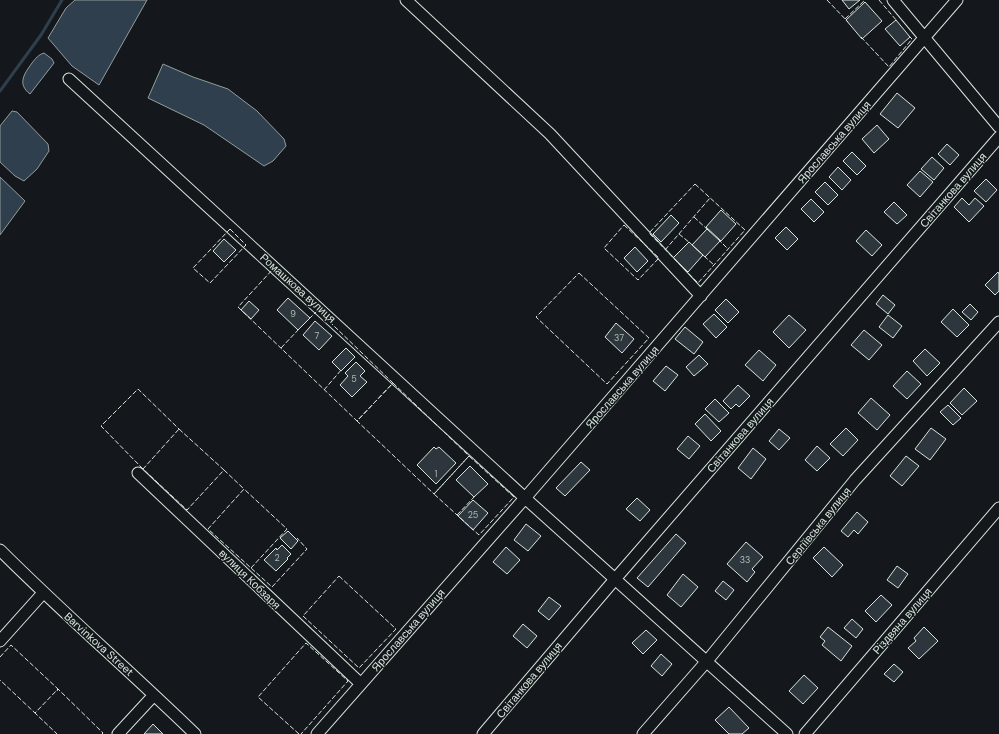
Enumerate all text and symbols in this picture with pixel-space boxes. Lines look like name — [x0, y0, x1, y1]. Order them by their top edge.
street label: Ярославська вулиця — [794, 98, 874, 186]
street label: Світанкова вулиця — [917, 150, 989, 230]
street label: Ромашкова вулиця — [257, 250, 339, 326]
house number: 9 — [290, 308, 296, 320]
house number: 7 — [315, 330, 320, 342]
house number: 37 — [614, 332, 624, 344]
street label: Ярославська вулиця — [582, 343, 662, 431]
house number: 5 — [351, 373, 357, 385]
street label: Світанкова вулиця — [704, 395, 776, 475]
house number: 1 — [435, 468, 438, 480]
street label: Сергіївська вулиця — [782, 484, 854, 568]
house number: 25 — [468, 509, 478, 521]
street label: вулиця Кобзаря — [216, 546, 284, 612]
house number: 2 — [274, 552, 280, 564]
house number: 33 — [740, 554, 750, 566]
street label: Різдвяна вулиця — [869, 585, 935, 657]
street label: Ярославська вулиця — [368, 586, 448, 674]
street label: Barvinkova Street — [61, 609, 137, 679]
street label: Світанкова вулиця — [493, 639, 565, 721]

